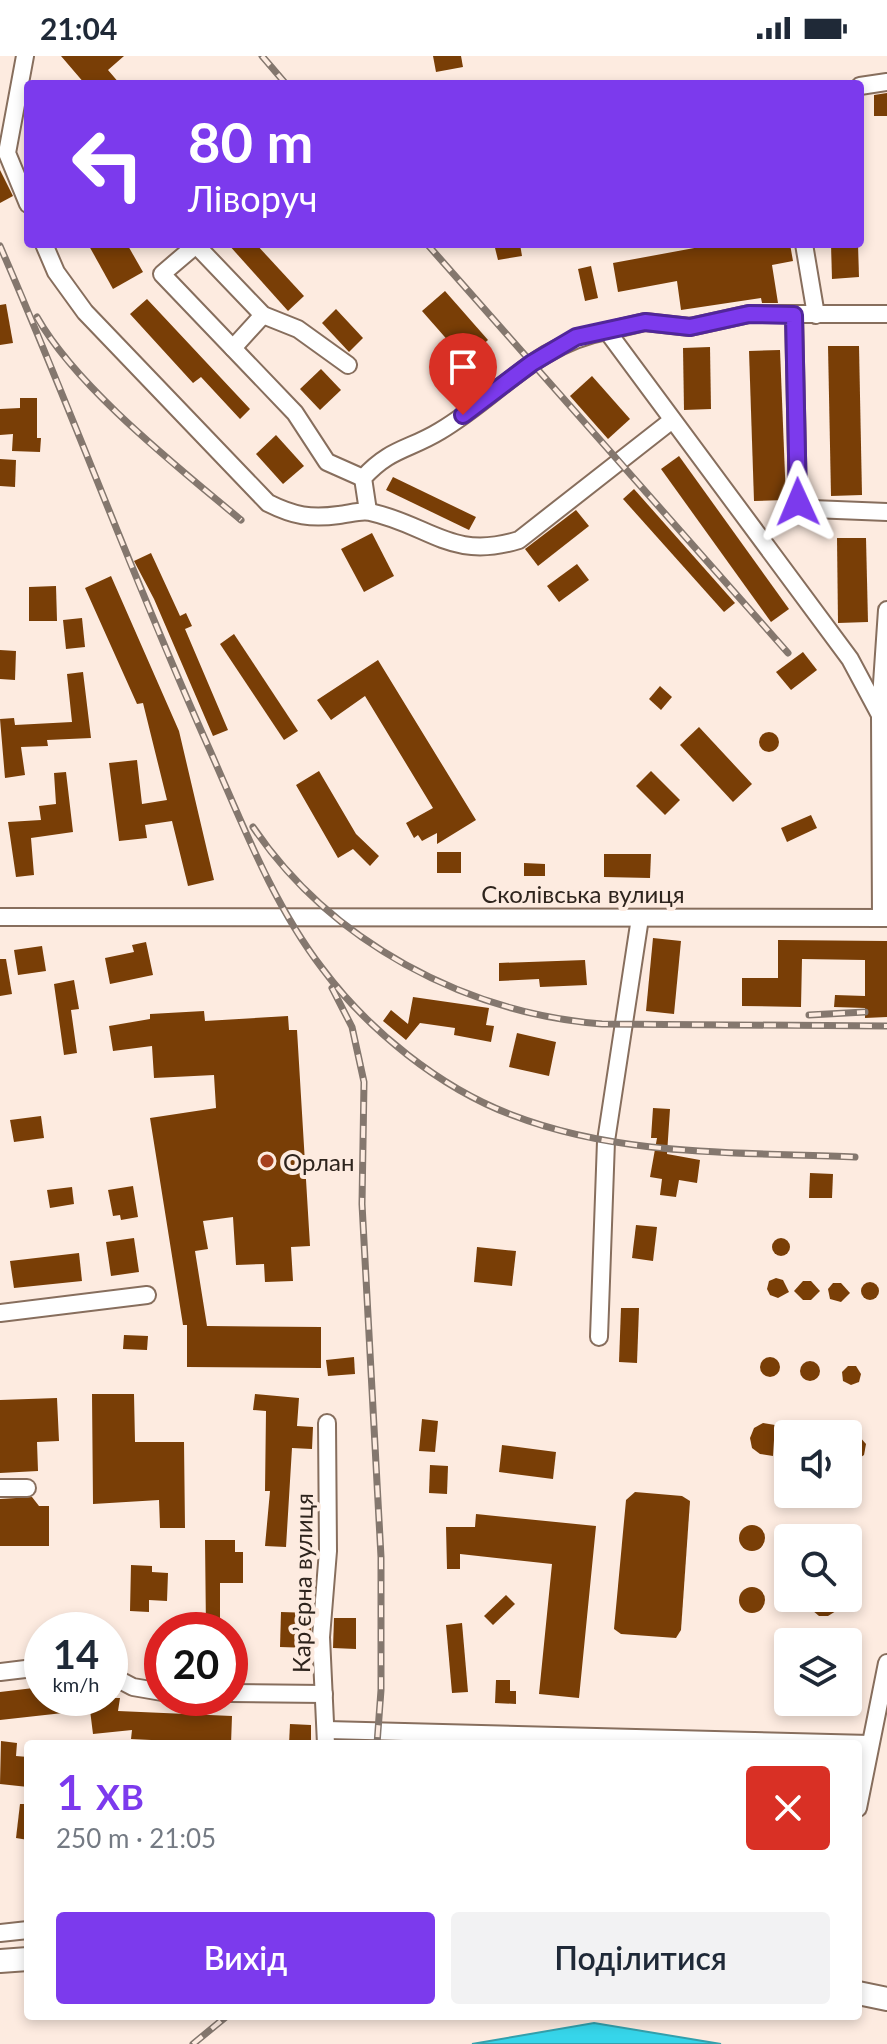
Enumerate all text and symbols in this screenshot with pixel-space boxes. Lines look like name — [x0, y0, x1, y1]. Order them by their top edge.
text: 21:04 — [40, 10, 117, 46]
text: 80 m — [188, 108, 313, 175]
icon: left — [56, 112, 160, 216]
text: Ліворуч — [188, 176, 318, 220]
pin — [429, 333, 497, 415]
icon: arrive — [441, 345, 485, 389]
position arrow — [756, 460, 840, 544]
street label: Сколівська вулиця — [481, 879, 685, 908]
place label: Орлан — [283, 1147, 355, 1176]
marker: Орлан — [258, 1152, 276, 1170]
map controls — [774, 1420, 862, 1716]
button: sound — [774, 1420, 862, 1508]
street label: Карʼєрна вулиця — [286, 1493, 318, 1673]
button: search — [774, 1524, 862, 1612]
speed limit sign: 20 — [144, 1612, 248, 1716]
button: layers — [774, 1628, 862, 1716]
text: 14 — [53, 1630, 99, 1678]
text: km/h — [53, 1672, 99, 1696]
text: 1 хв — [56, 1763, 144, 1820]
button: close — [746, 1766, 830, 1850]
text: 250 m · 21:05 — [56, 1822, 216, 1854]
button: Вихід — [56, 1912, 435, 2004]
button: Поділитися — [451, 1912, 830, 2004]

